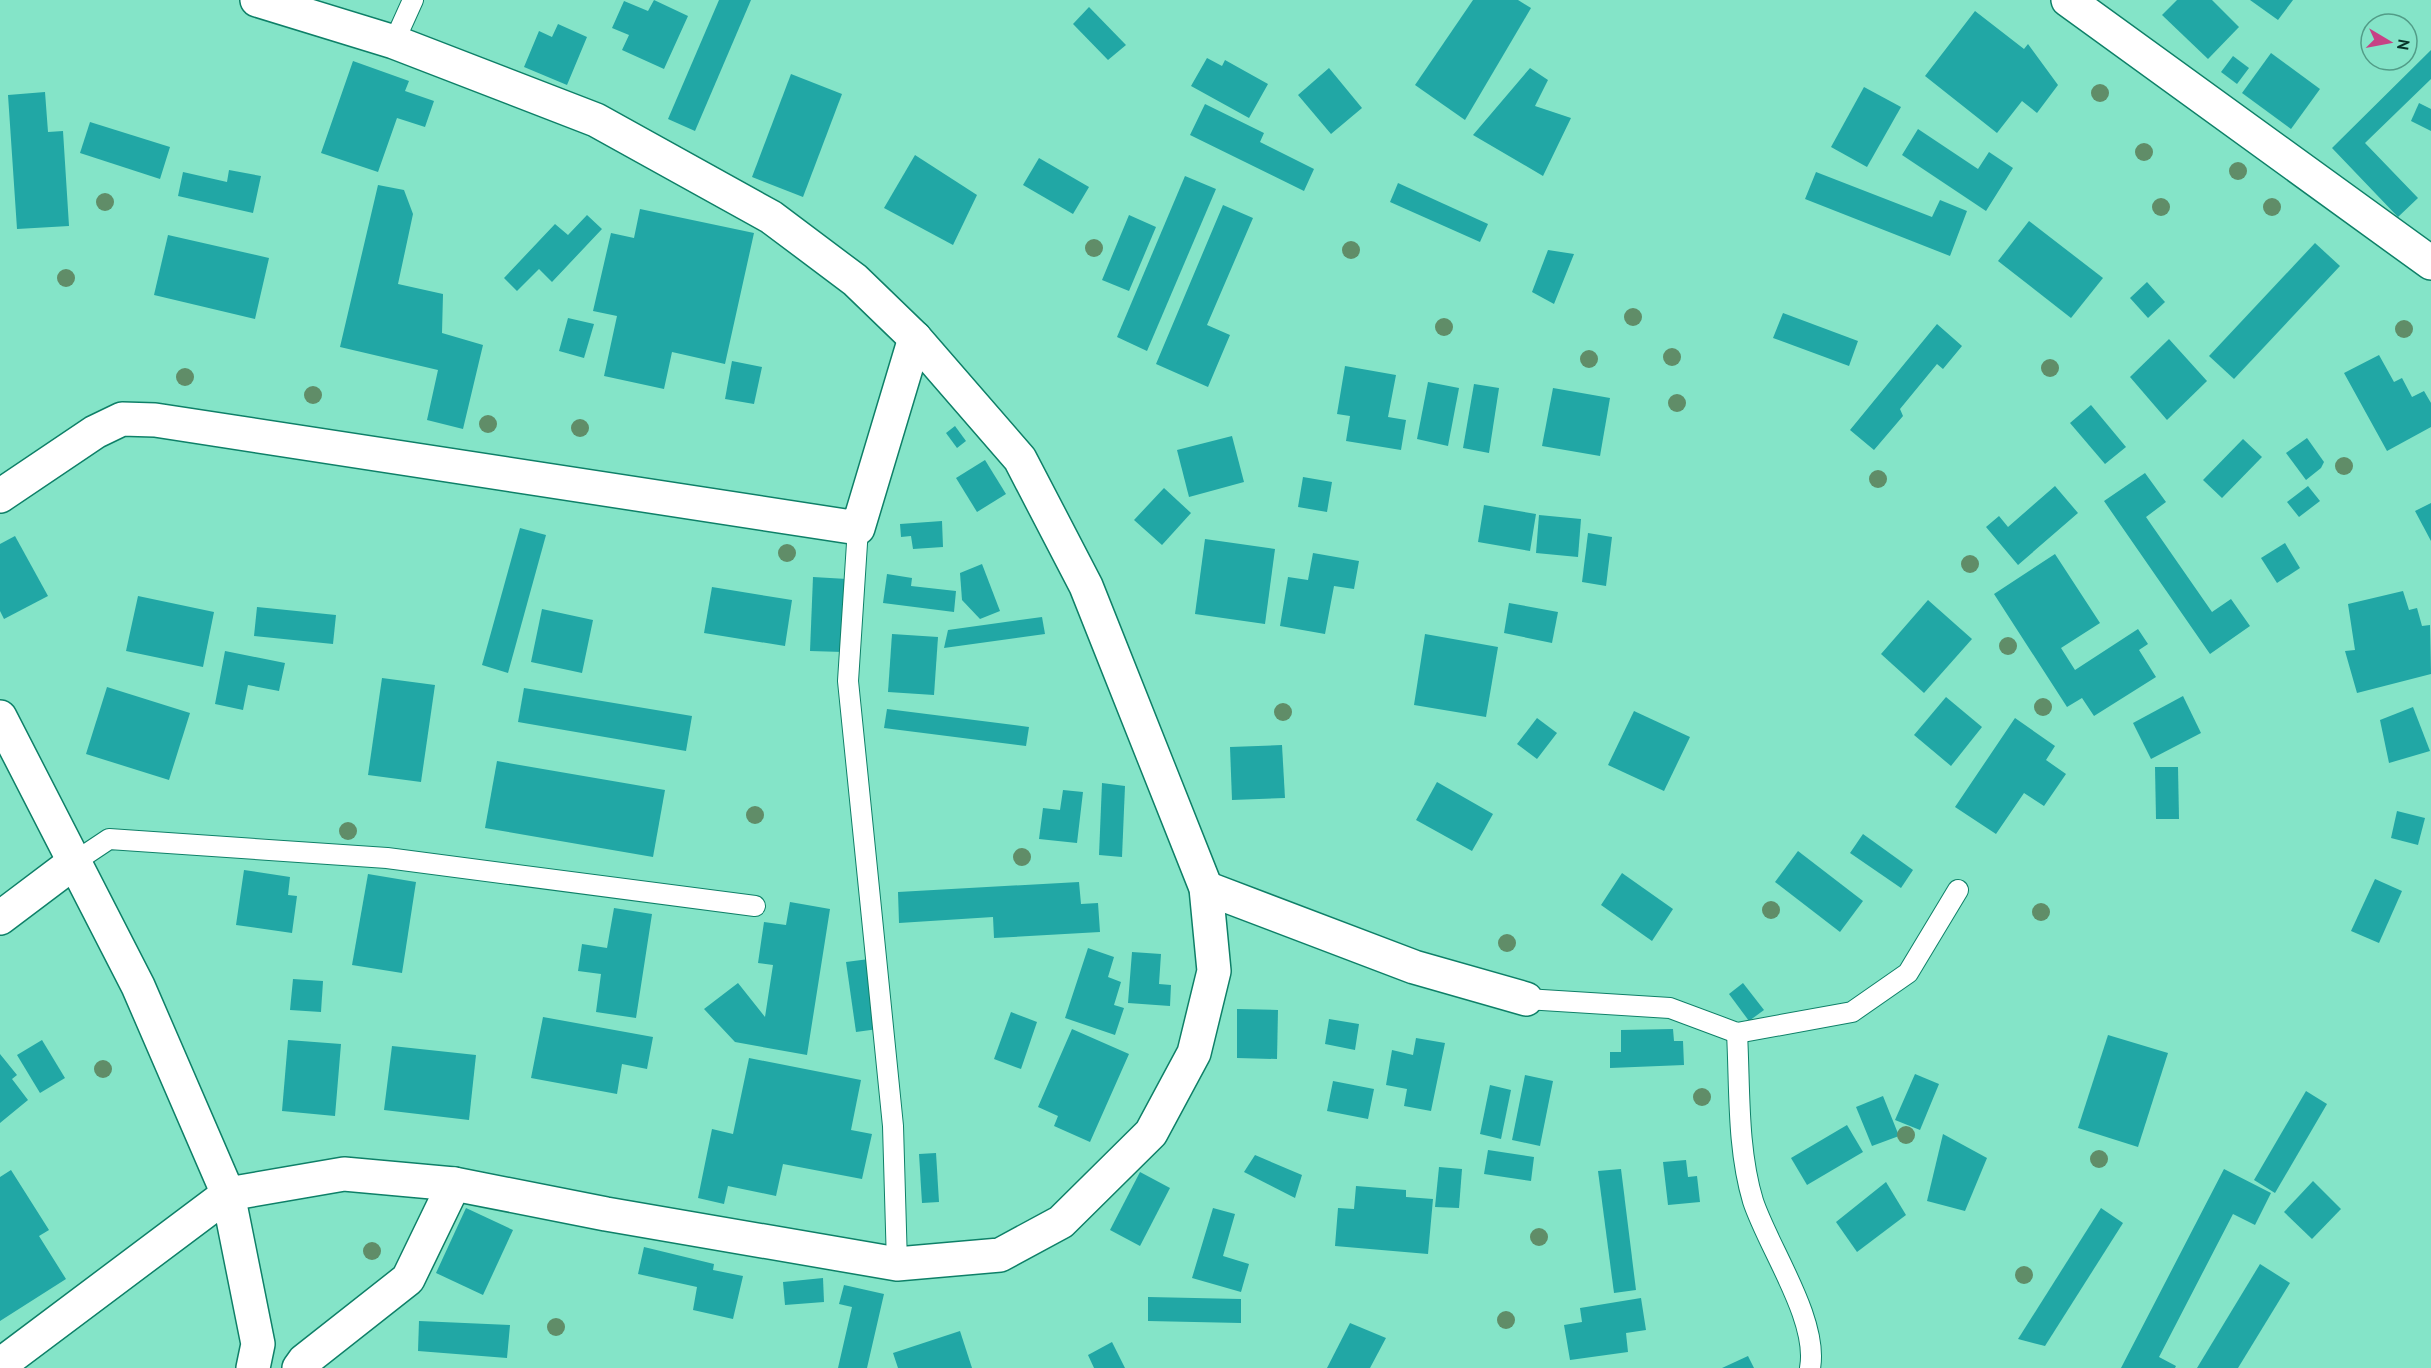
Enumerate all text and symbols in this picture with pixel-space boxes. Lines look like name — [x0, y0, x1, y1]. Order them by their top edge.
north arrow — [2359, 12, 2419, 72]
text: N — [2393, 38, 2415, 52]

